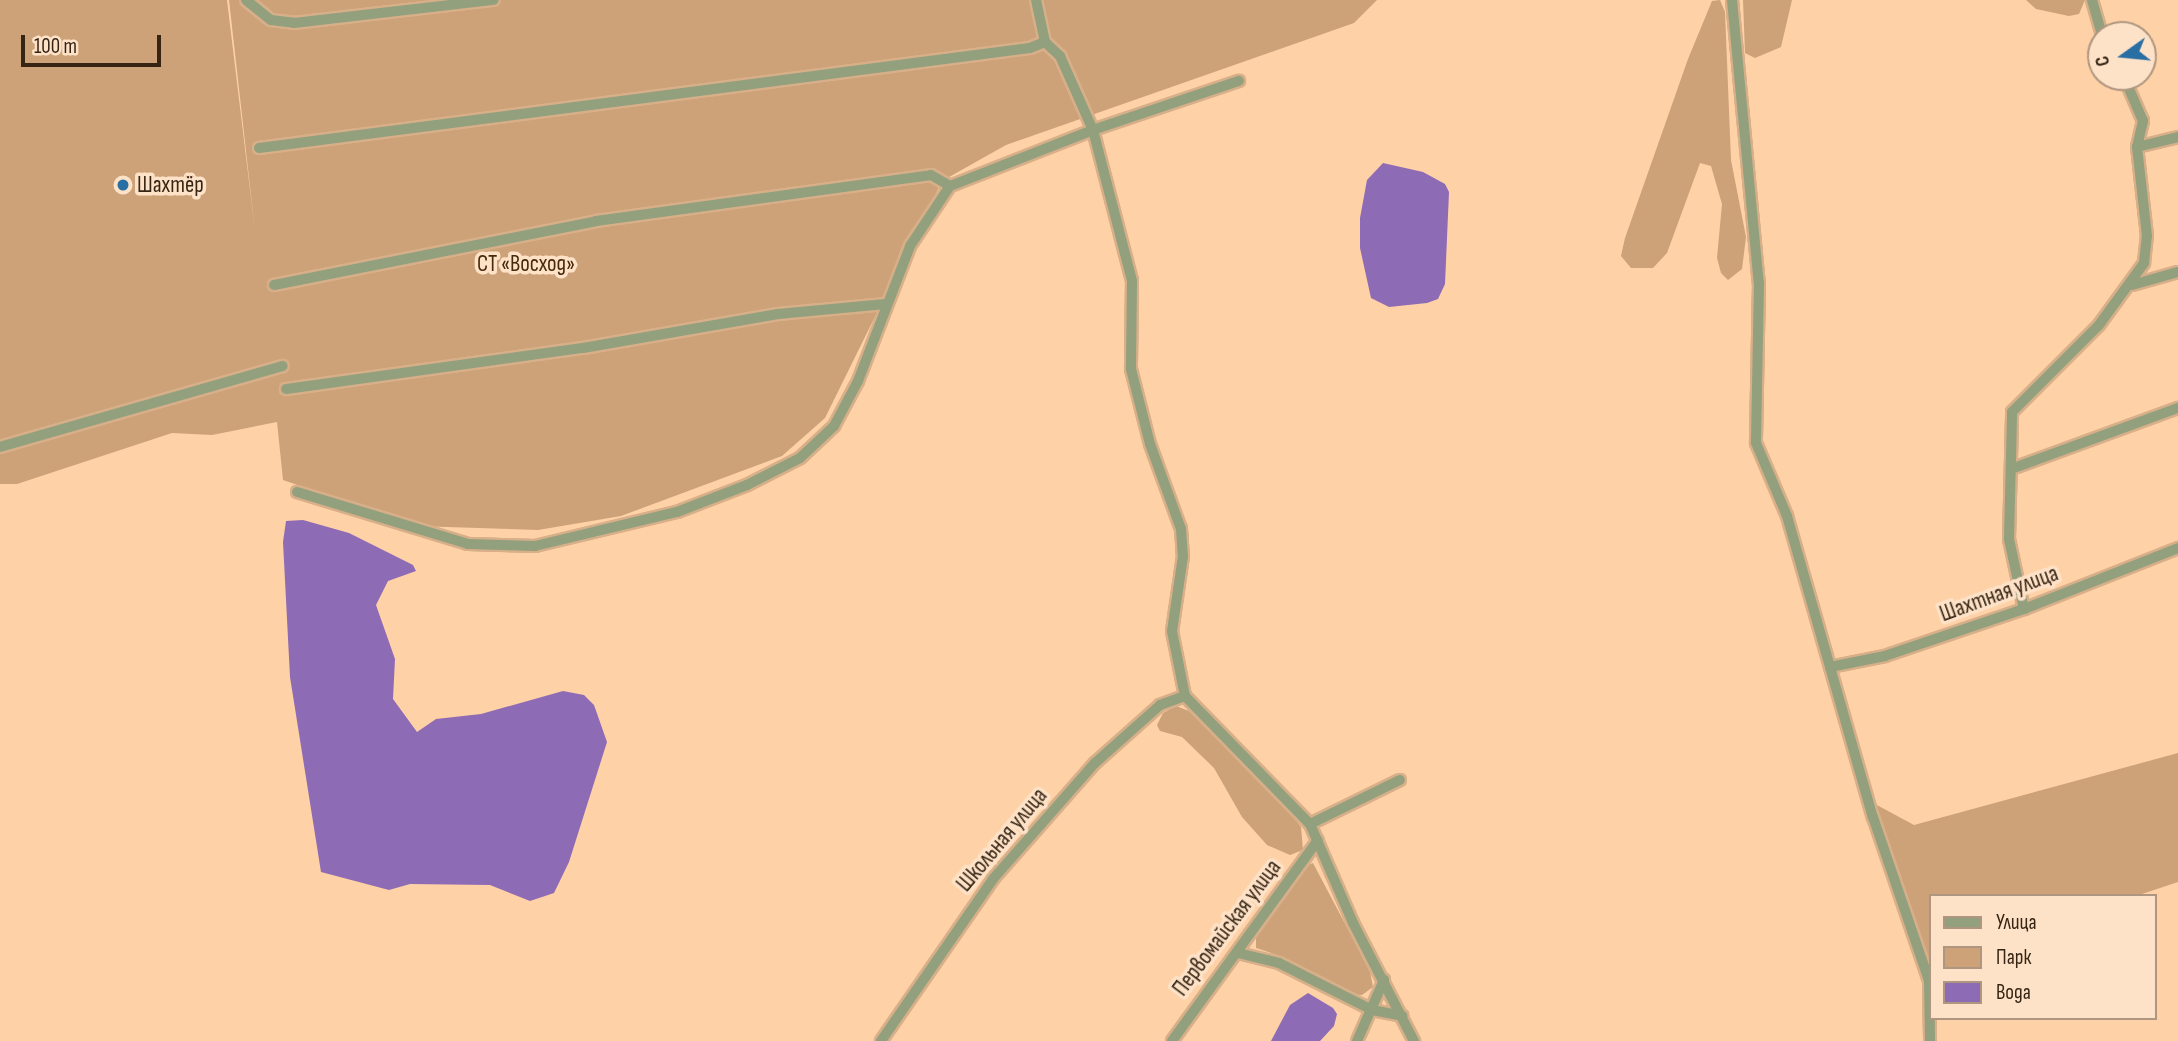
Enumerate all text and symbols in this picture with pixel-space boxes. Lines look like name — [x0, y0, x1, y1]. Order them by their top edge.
scale bar — [24, 21, 164, 65]
north arrow — [2087, 21, 2157, 91]
text: 100 m — [34, 34, 77, 59]
text: С — [2091, 53, 2116, 69]
place label: Шахтёр — [137, 171, 204, 199]
marker: Шахтёр — [115, 177, 131, 193]
park label: СТ «Восход» — [477, 250, 575, 278]
street label: Шахтная улица — [1936, 560, 2062, 628]
street label: Школьная улица — [951, 783, 1053, 897]
street label: Первомайская улица — [1167, 854, 1287, 1002]
legend — [1930, 894, 2157, 1020]
text: Улица — [1996, 910, 2037, 935]
text: Парк — [1996, 945, 2031, 970]
text: Вода — [1996, 980, 2031, 1005]

